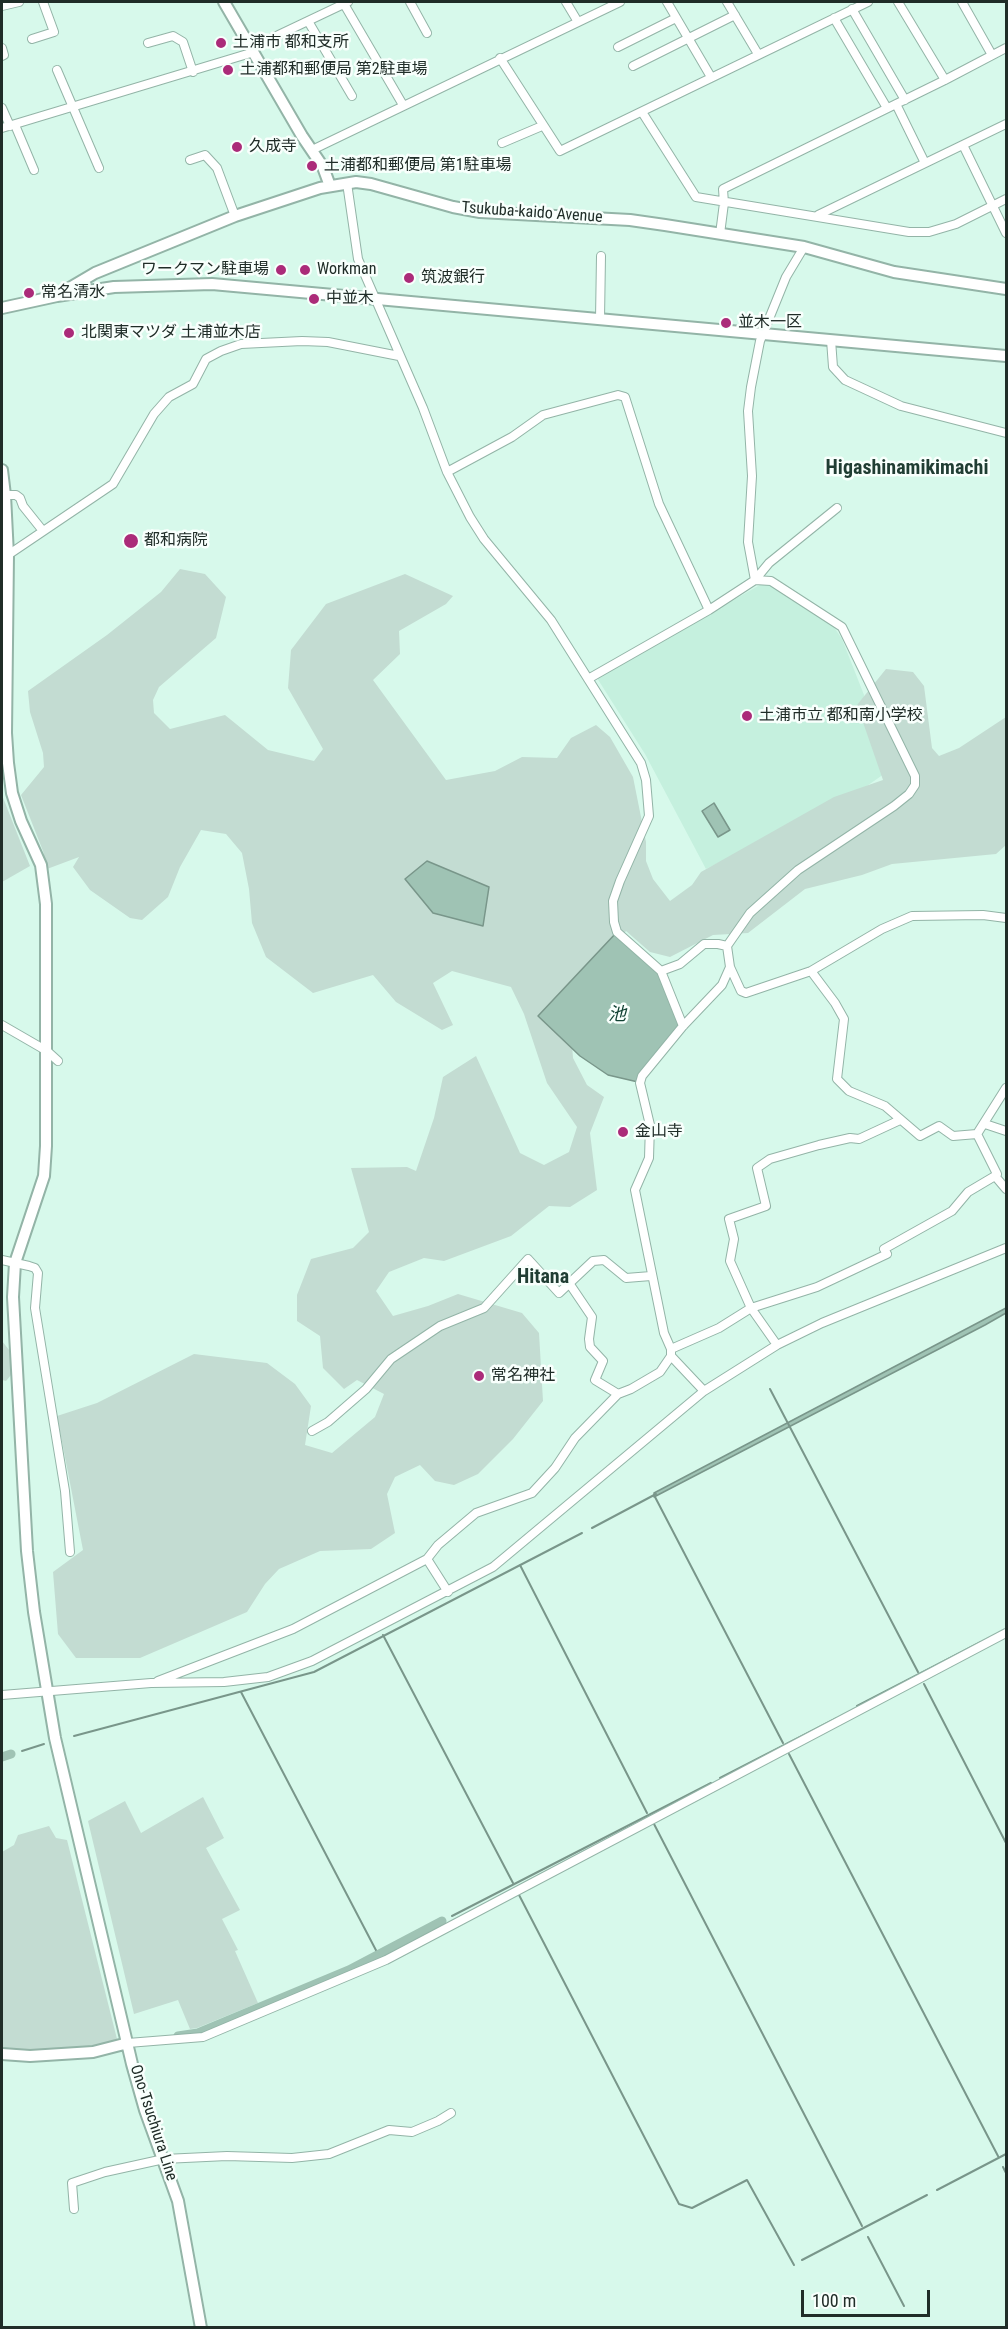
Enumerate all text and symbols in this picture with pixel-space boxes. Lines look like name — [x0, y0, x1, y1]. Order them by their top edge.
place label: 土浦市 都和支所 — [233, 33, 349, 53]
marker: 土浦市 都和支所 — [214, 36, 228, 50]
place label: 土浦都和郵便局 第2駐車場 — [240, 60, 428, 80]
marker: 土浦都和郵便局 第2駐車場 — [221, 63, 235, 77]
place label: 久成寺 — [249, 137, 297, 157]
marker: 久成寺 — [230, 140, 244, 154]
place label: 土浦都和郵便局 第1駐車場 — [324, 156, 512, 176]
marker: 土浦都和郵便局 第1駐車場 — [305, 159, 319, 173]
street label: Tsukuba-kaido Avenue — [461, 198, 603, 228]
place label: ワークマン駐車場 — [141, 260, 269, 280]
place label: Workman — [317, 260, 377, 280]
marker: ワークマン駐車場 — [274, 263, 288, 277]
marker: Workman — [298, 263, 312, 277]
place label: 筑波銀行 — [421, 268, 485, 288]
marker: 筑波銀行 — [402, 271, 416, 285]
place label: 常名清水 — [41, 283, 105, 303]
marker: 常名清水 — [22, 286, 36, 300]
place label: 中並木 — [326, 289, 374, 309]
marker: 中並木 — [307, 292, 321, 306]
place label: 並木一区 — [738, 313, 802, 333]
marker: 並木一区 — [719, 316, 733, 330]
place label: 北関東マツダ 土浦並木店 — [81, 323, 261, 343]
marker: 北関東マツダ 土浦並木店 — [62, 326, 76, 340]
district label: Higashinamikimachi — [826, 457, 988, 481]
place label: 都和病院 — [144, 531, 208, 551]
marker: 都和病院 — [122, 532, 140, 550]
place label: 土浦市立 都和南小学校 — [759, 706, 923, 726]
marker: 土浦市立 都和南小学校 — [740, 709, 754, 723]
water label: 池 — [608, 1004, 626, 1026]
place label: 金山寺 — [635, 1122, 683, 1142]
marker: 金山寺 — [616, 1125, 630, 1139]
district label: Hitana — [517, 1266, 569, 1290]
place label: 常名神社 — [491, 1366, 555, 1386]
marker: 常名神社 — [472, 1369, 486, 1383]
street label: Ono-Tsuchiura Line — [125, 2063, 181, 2183]
scale bar — [804, 2278, 933, 2316]
text: 100 m — [812, 2290, 856, 2311]

